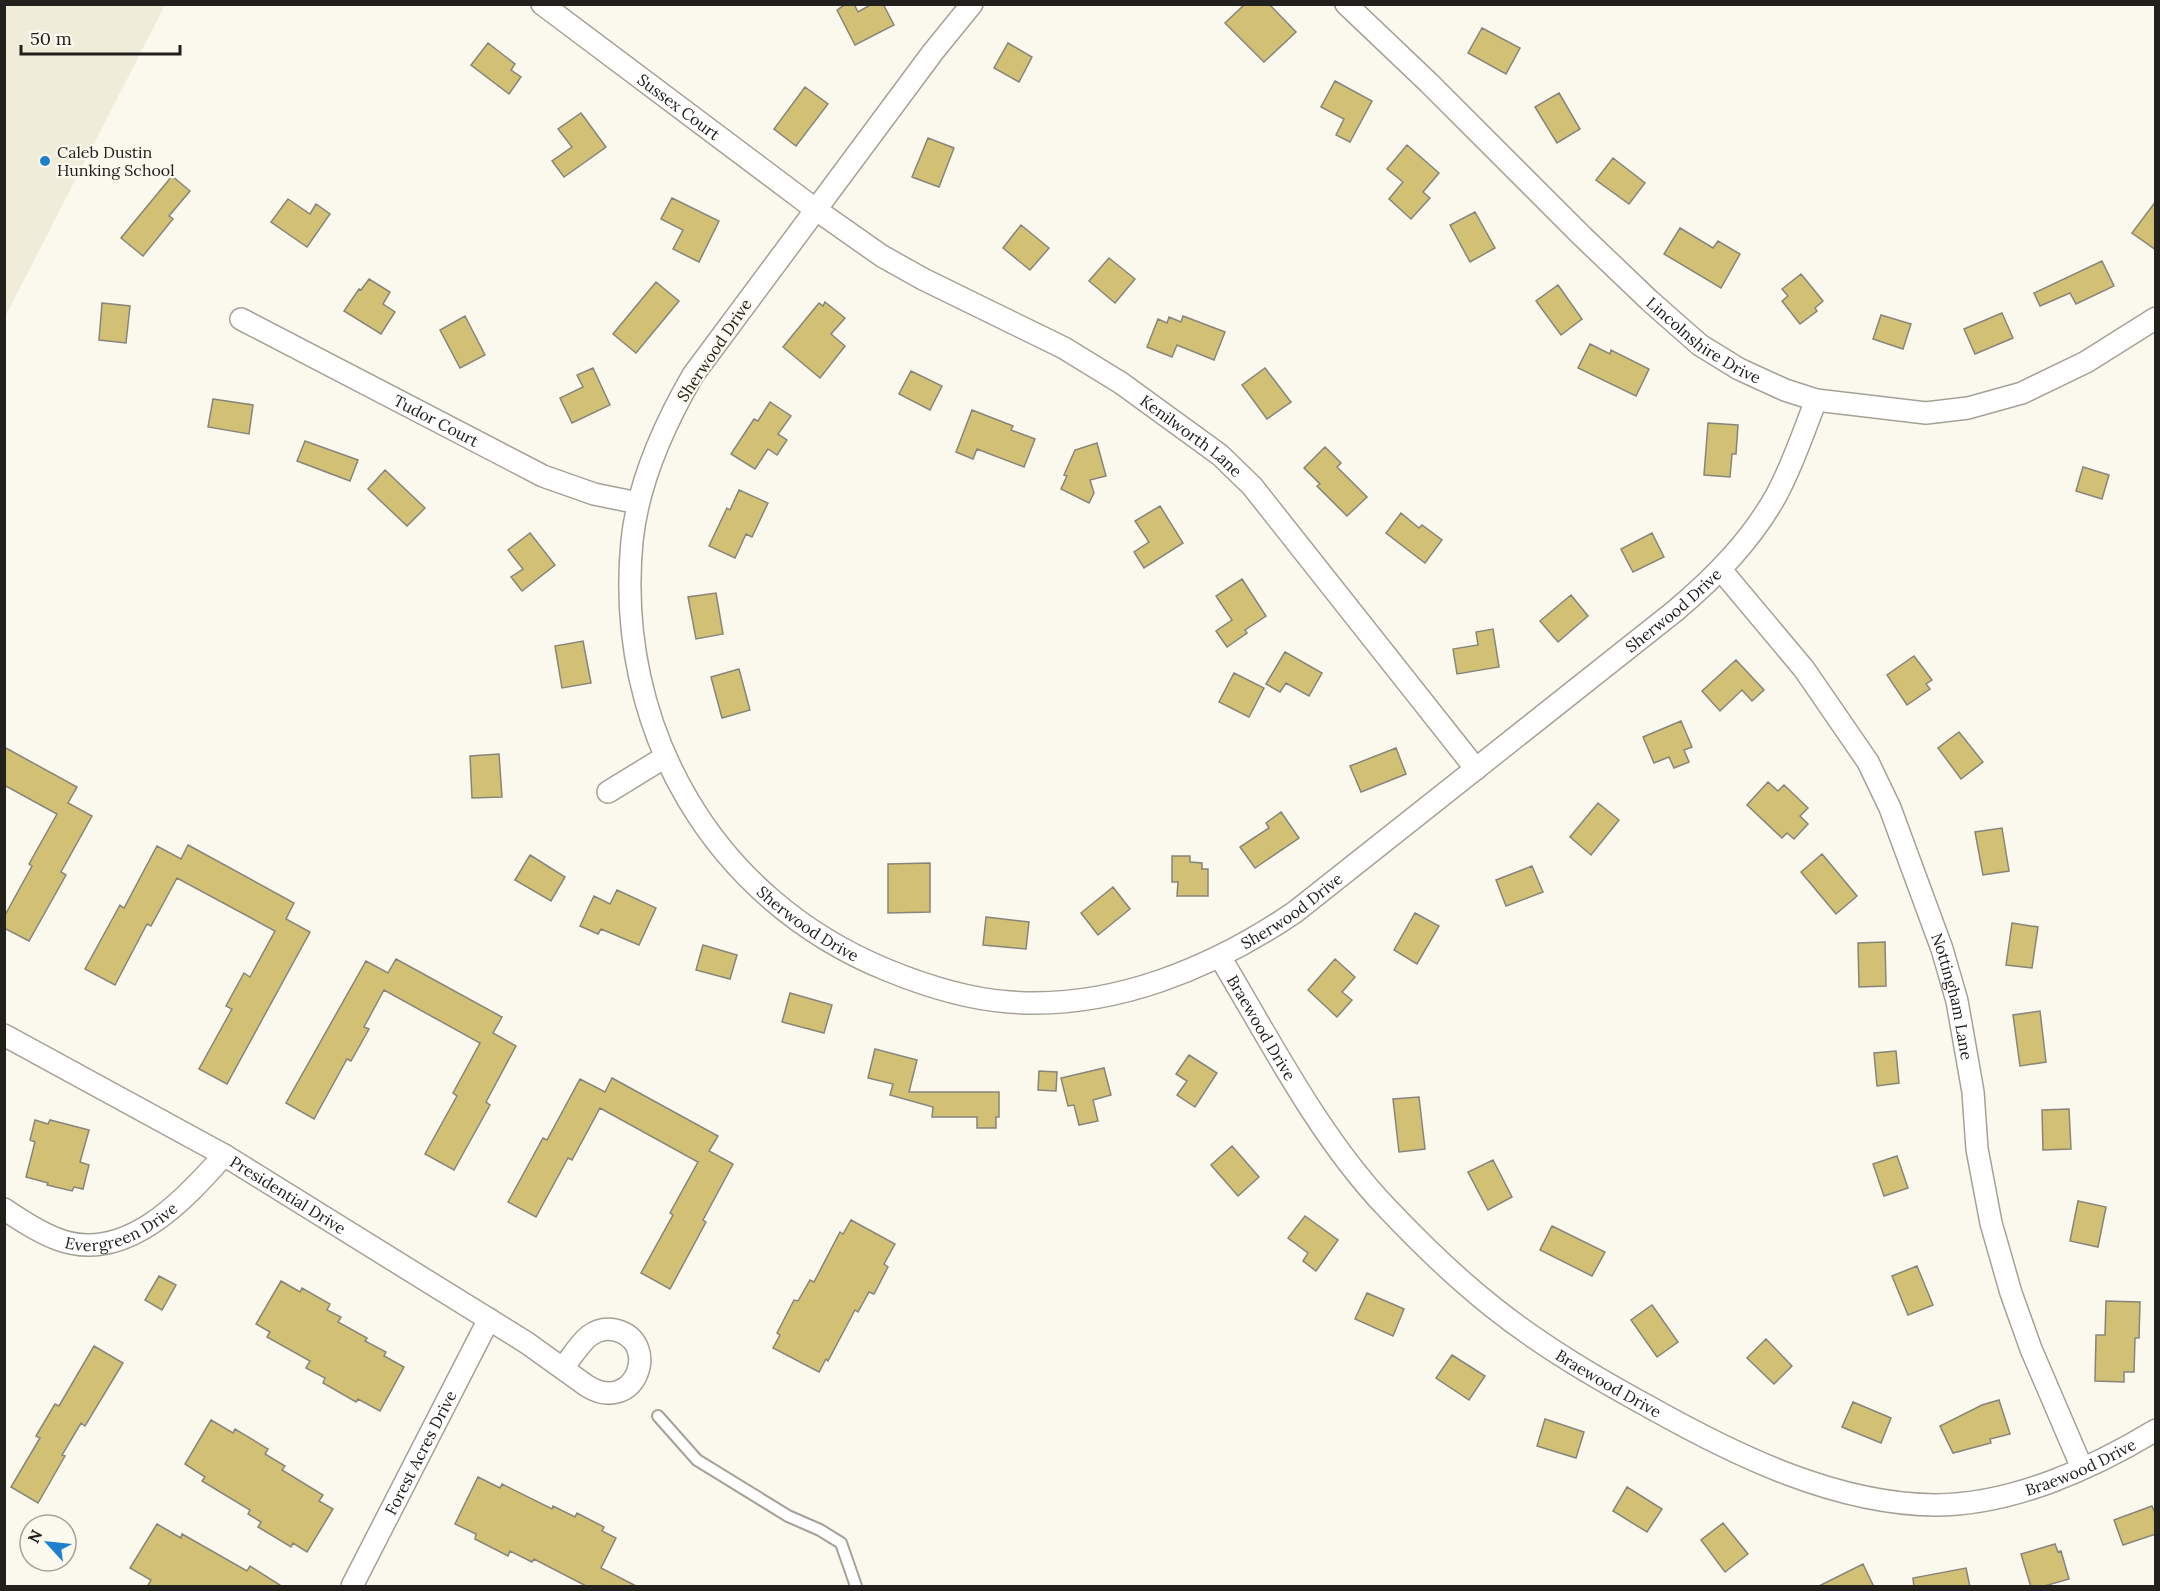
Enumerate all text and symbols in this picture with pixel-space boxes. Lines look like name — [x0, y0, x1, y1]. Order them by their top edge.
scale bar — [21, 18, 180, 56]
text: 50 m — [30, 27, 72, 50]
street label: Sussex Court — [634, 69, 725, 145]
place label: Caleb Dustin Hunking School — [57, 142, 175, 180]
marker: Caleb Dustin Hunking School — [38, 154, 52, 168]
street label: Lincolnshire Drive — [1642, 293, 1764, 388]
street label: Sherwood Drive — [672, 295, 756, 405]
street label: Tudor Court — [390, 390, 483, 451]
street label: Kenilworth Lane — [1136, 390, 1247, 481]
street label: Sherwood Drive — [1621, 564, 1726, 657]
street label: Sherwood Drive — [1237, 868, 1347, 953]
street label: Sherwood Drive — [753, 881, 862, 966]
street label: Nottingham Lane — [1927, 930, 1977, 1062]
street label: Braewood Drive — [1223, 971, 1300, 1084]
street label: Presidential Drive — [226, 1151, 350, 1238]
street label: Evergreen Drive — [63, 1198, 182, 1255]
street label: Braewood Drive — [1552, 1345, 1665, 1422]
street label: Forest Acres Drive — [380, 1387, 461, 1518]
street label: Braewood Drive — [2023, 1434, 2140, 1500]
north arrow — [18, 1513, 78, 1573]
text: N — [23, 1526, 46, 1546]

